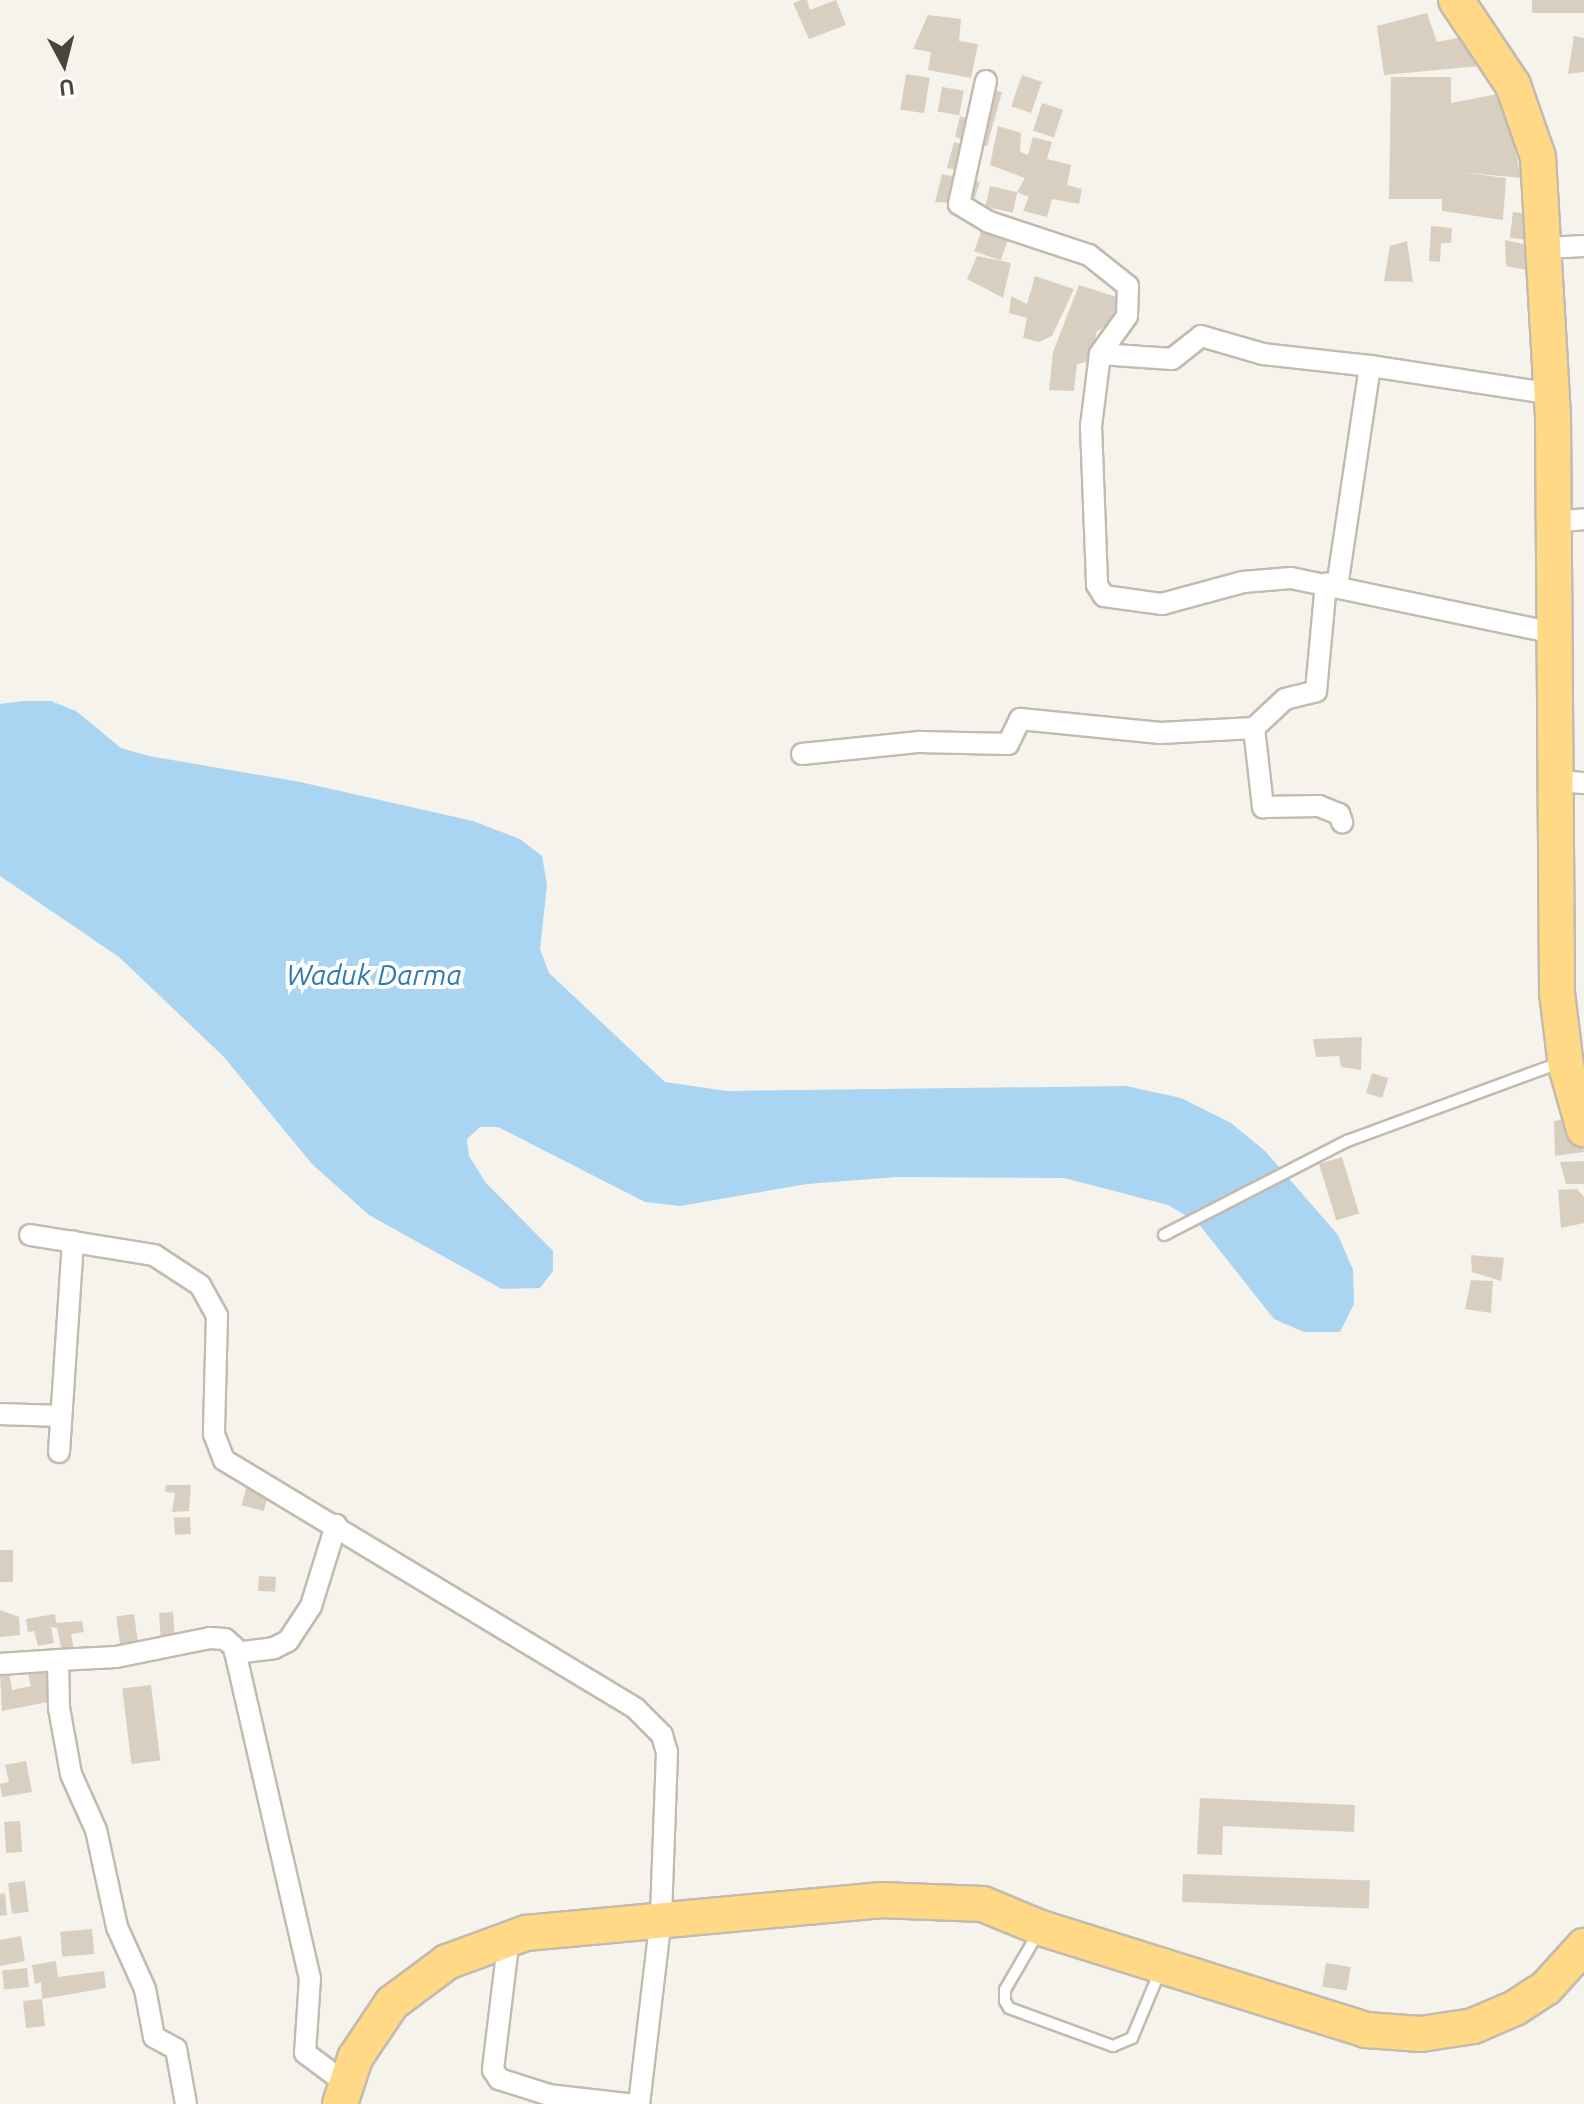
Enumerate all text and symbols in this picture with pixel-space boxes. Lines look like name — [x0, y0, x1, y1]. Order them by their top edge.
north arrow — [24, 24, 104, 104]
text: U — [58, 75, 76, 102]
water label: Waduk Darma — [286, 958, 462, 992]

